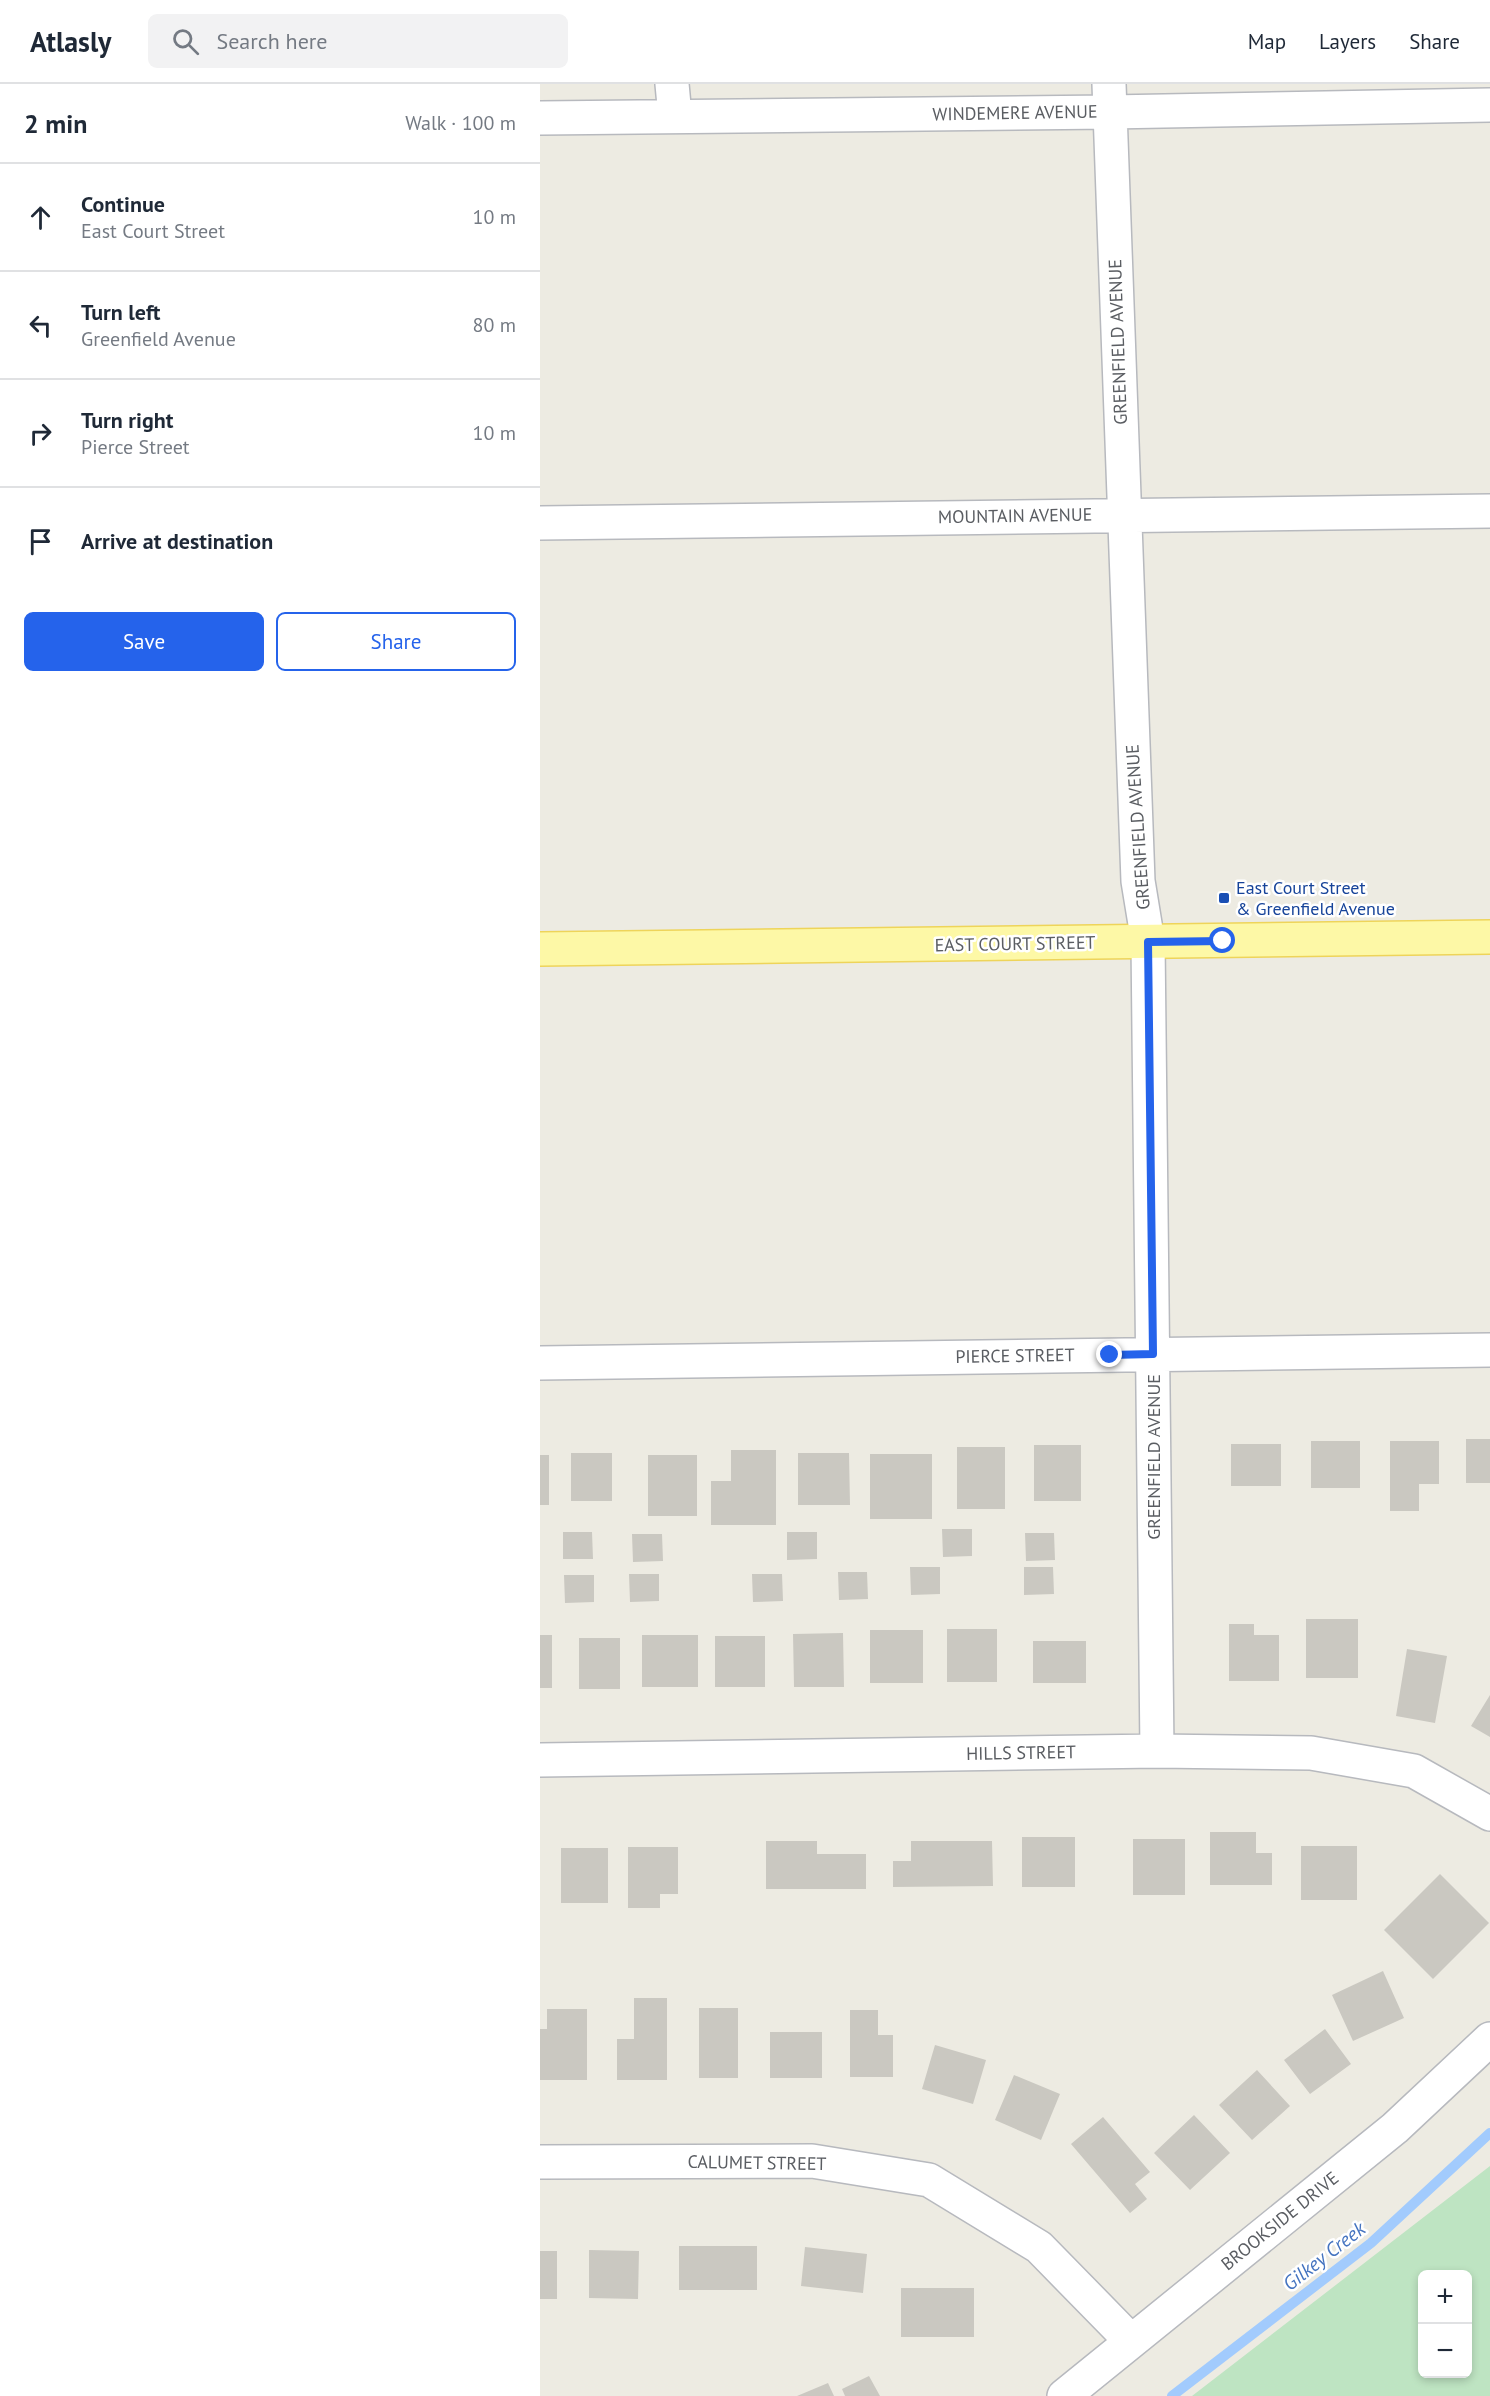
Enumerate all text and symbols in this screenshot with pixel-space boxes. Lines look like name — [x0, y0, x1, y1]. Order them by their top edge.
search box — [148, 14, 568, 68]
text: Atlasly — [30, 23, 112, 60]
icon: search — [169, 25, 202, 58]
text: Search here — [217, 27, 327, 55]
text: Map — [1248, 28, 1286, 55]
text: Layers — [1319, 28, 1376, 55]
text: Share — [1409, 28, 1460, 55]
street label: WINDEMERE AVENUE — [932, 100, 1098, 125]
text: 2 min — [24, 107, 87, 140]
text: Walk · 100 m — [405, 110, 516, 136]
text: Continue — [81, 190, 165, 218]
icon: ahead — [24, 201, 57, 234]
text: 10 m — [473, 204, 516, 230]
text: East Court Street — [81, 218, 225, 244]
street label: GREENFIELD AVENUE — [1103, 259, 1132, 425]
text: Turn left — [81, 298, 161, 326]
icon: left — [24, 309, 57, 342]
text: 80 m — [473, 312, 516, 338]
text: Greenfield Avenue — [81, 326, 236, 352]
text: Turn right — [81, 406, 173, 434]
icon: right — [24, 417, 57, 450]
text: 10 m — [473, 420, 516, 446]
text: Pierce Street — [81, 434, 190, 460]
street label: MOUNTAIN AVENUE — [938, 503, 1092, 528]
icon: arrive — [24, 525, 57, 558]
text: Arrive at destination — [81, 527, 273, 555]
button: Save — [24, 612, 264, 671]
button: Share — [276, 612, 516, 671]
street label: GREENFIELD AVENUE — [1120, 744, 1155, 911]
place label: East Court Street & Greenfield Avenue — [1236, 876, 1395, 920]
marker: East Court Street & Greenfield Avenue — [1217, 891, 1231, 905]
route start — [1209, 927, 1235, 953]
street label: EAST COURT STREET — [934, 931, 1096, 956]
route end — [1096, 1341, 1122, 1367]
street label: PIERCE STREET — [955, 1343, 1075, 1368]
street label: GREENFIELD AVENUE — [1142, 1374, 1165, 1540]
street label: HILLS STREET — [966, 1740, 1076, 1765]
street label: CALUMET STREET — [687, 2150, 827, 2175]
street label: BROOKSIDE DRIVE — [1216, 2166, 1343, 2275]
water label: Gilkey Creek — [1277, 2215, 1371, 2296]
map controls — [1418, 2270, 1472, 2378]
button: + — [1418, 2270, 1472, 2324]
button: − — [1418, 2324, 1472, 2378]

